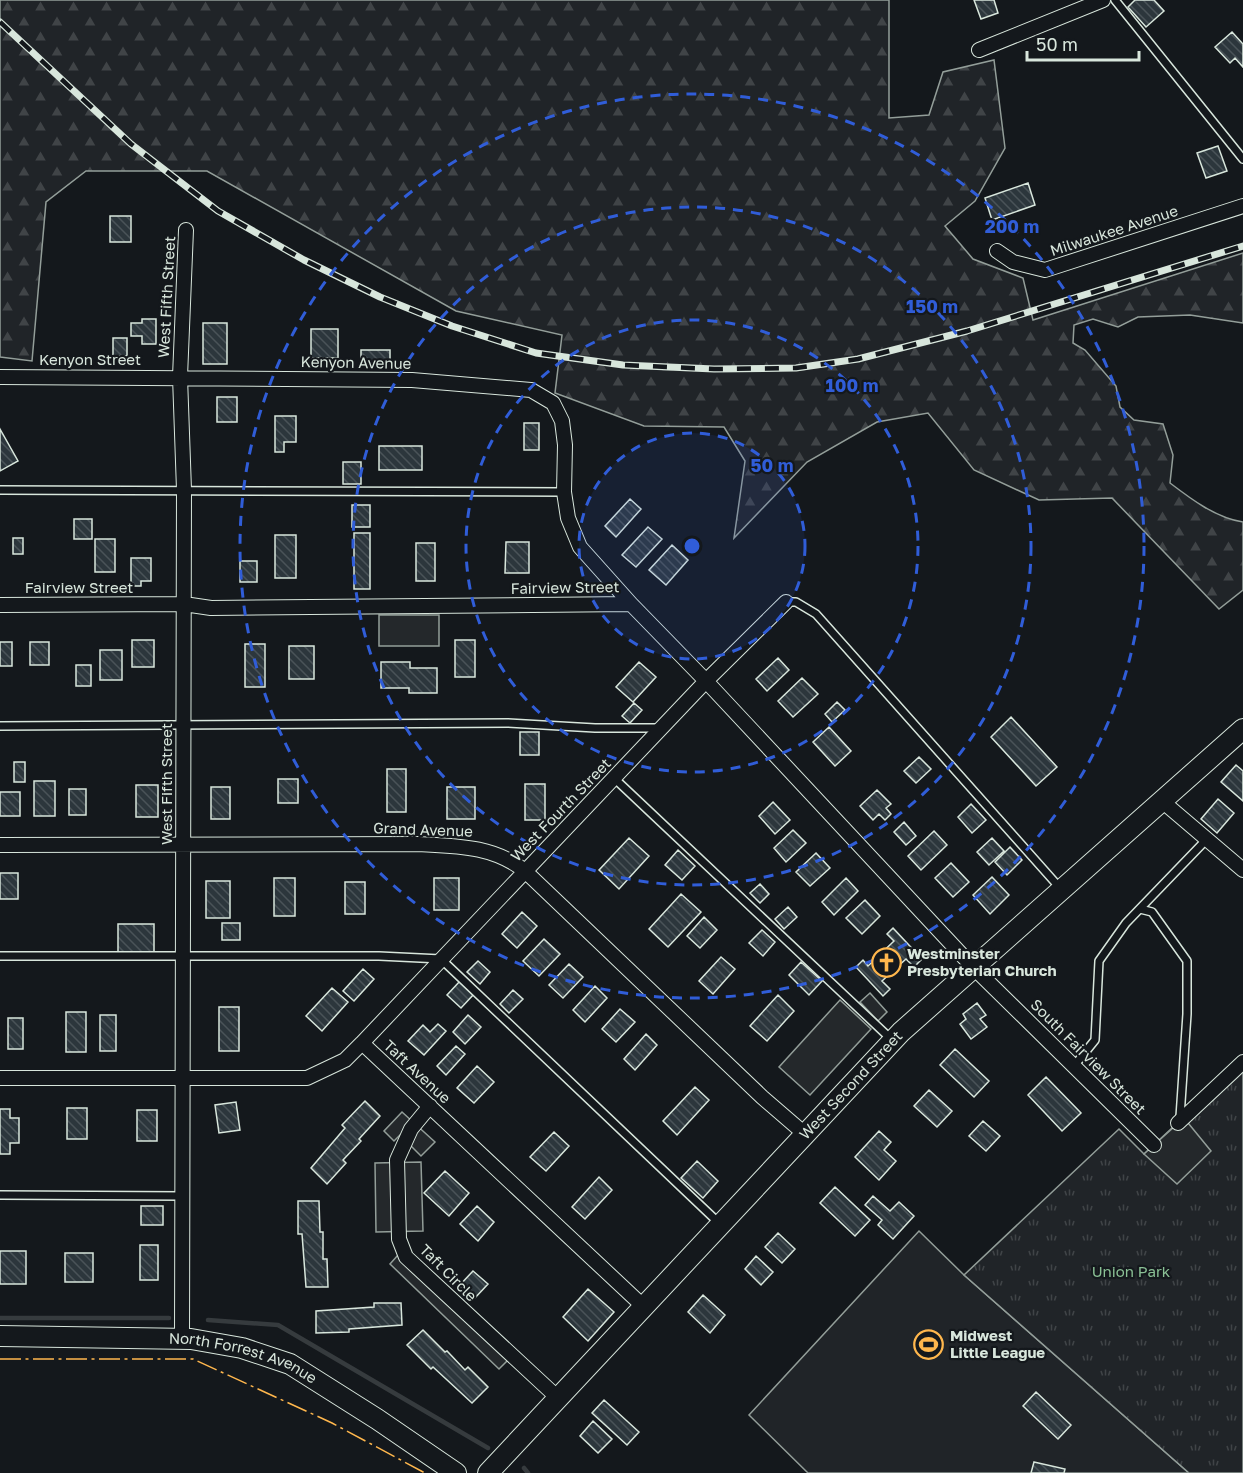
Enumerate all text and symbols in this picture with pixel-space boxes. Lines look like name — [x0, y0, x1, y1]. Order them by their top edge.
scale bar — [1027, 24, 1140, 62]
text: 50 m — [1036, 33, 1078, 55]
street label: Milwaukee Avenue — [1048, 201, 1180, 259]
text: 200 m — [985, 215, 1039, 237]
street label: West Fifth Street — [154, 235, 178, 358]
text: 150 m — [906, 295, 958, 317]
street label: Kenyon Street — [39, 350, 141, 368]
street label: Kenyon Avenue — [301, 352, 412, 372]
text: 100 m — [826, 374, 878, 396]
text: 50 m — [751, 454, 793, 476]
centre of rings — [682, 536, 702, 556]
street label: Fairview Street — [510, 577, 619, 597]
street label: Fairview Street — [25, 578, 133, 596]
street label: West Fifth Street — [157, 723, 175, 845]
street label: West Fourth Street — [506, 754, 614, 865]
street label: Grand Avenue — [373, 818, 474, 840]
place label: Westminster Presbyterian Church — [907, 944, 1056, 979]
church icon: Westminster Presbyterian Church — [870, 947, 902, 979]
street label: South Fairview Street — [1027, 995, 1150, 1118]
street label: West Second Street — [795, 1027, 905, 1143]
street label: Taft Avenue — [381, 1036, 455, 1107]
street label: Taft Circle — [416, 1240, 481, 1305]
park label: Union Park — [1092, 1262, 1171, 1280]
place label: Midwest Little League — [950, 1326, 1045, 1361]
street label: North Forrest Avenue — [169, 1329, 321, 1387]
sports icon: Midwest Little League — [913, 1329, 945, 1361]

